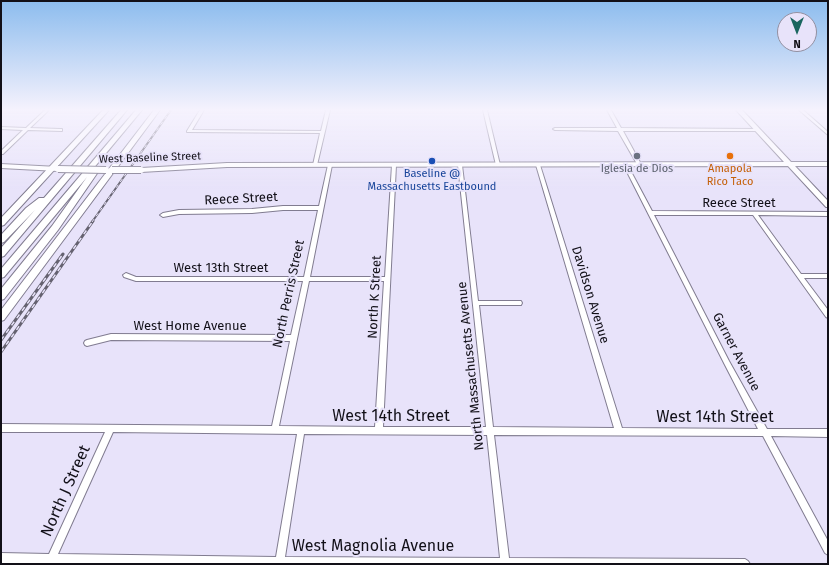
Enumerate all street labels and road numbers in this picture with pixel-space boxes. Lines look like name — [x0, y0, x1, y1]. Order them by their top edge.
street label: West Baseline Street — [99, 150, 201, 166]
street label: Reece Street — [204, 189, 278, 209]
street label: Reece Street — [702, 195, 776, 211]
street label: North Perris Street — [270, 239, 308, 349]
street label: Davidson Avenue — [568, 245, 612, 345]
street label: North K Street — [365, 255, 385, 339]
street label: West 13th Street — [173, 260, 269, 276]
street label: North Massachusetts Avenue — [454, 281, 488, 451]
street label: Garner Avenue — [709, 310, 763, 394]
street label: West Home Avenue — [133, 318, 247, 334]
street label: West 14th Street — [332, 407, 450, 427]
street label: West 14th Street — [656, 408, 774, 428]
street label: North J Street — [37, 442, 95, 540]
street label: West Magnolia Avenue — [292, 537, 454, 557]

